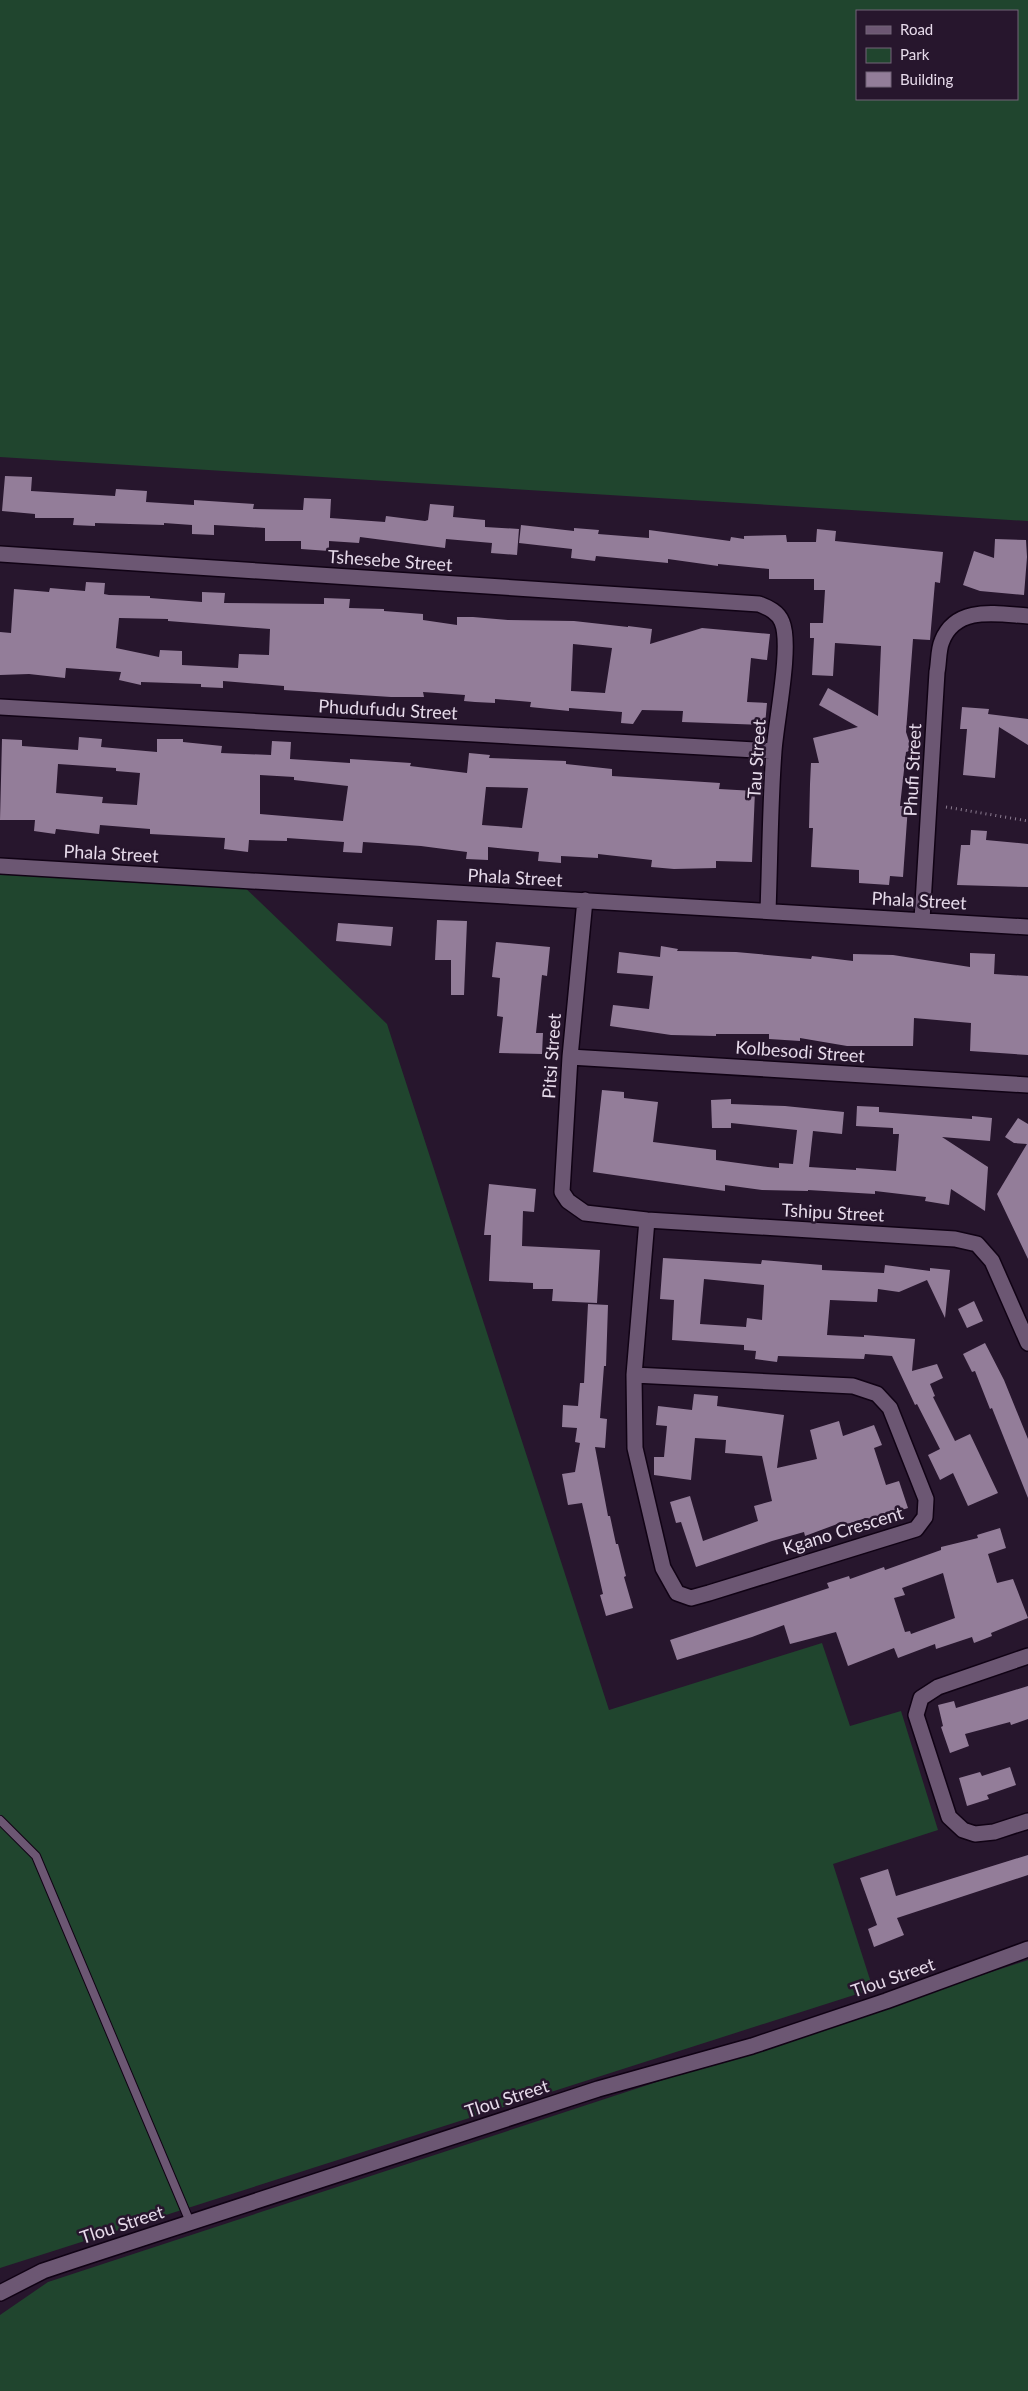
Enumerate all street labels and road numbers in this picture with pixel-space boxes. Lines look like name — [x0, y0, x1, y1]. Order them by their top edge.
street label: Tshesebe Street — [327, 545, 454, 575]
street label: Phudufudu Street — [318, 694, 459, 724]
street label: Tau Street — [742, 718, 770, 799]
street label: Phufi Street — [899, 722, 925, 817]
street label: Phala Street — [63, 840, 160, 866]
street label: Phala Street — [467, 864, 564, 890]
street label: Phala Street — [871, 887, 968, 913]
street label: Pitsi Street — [537, 1012, 565, 1099]
street label: Kolbesodi Street — [735, 1036, 866, 1067]
street label: Tshipu Street — [781, 1198, 886, 1226]
street label: Kgano Crescent — [780, 1501, 906, 1559]
street label: Tlou Street — [848, 1952, 938, 2002]
street label: Tlou Street — [462, 2074, 552, 2122]
street label: Tlou Street — [77, 2200, 167, 2248]

